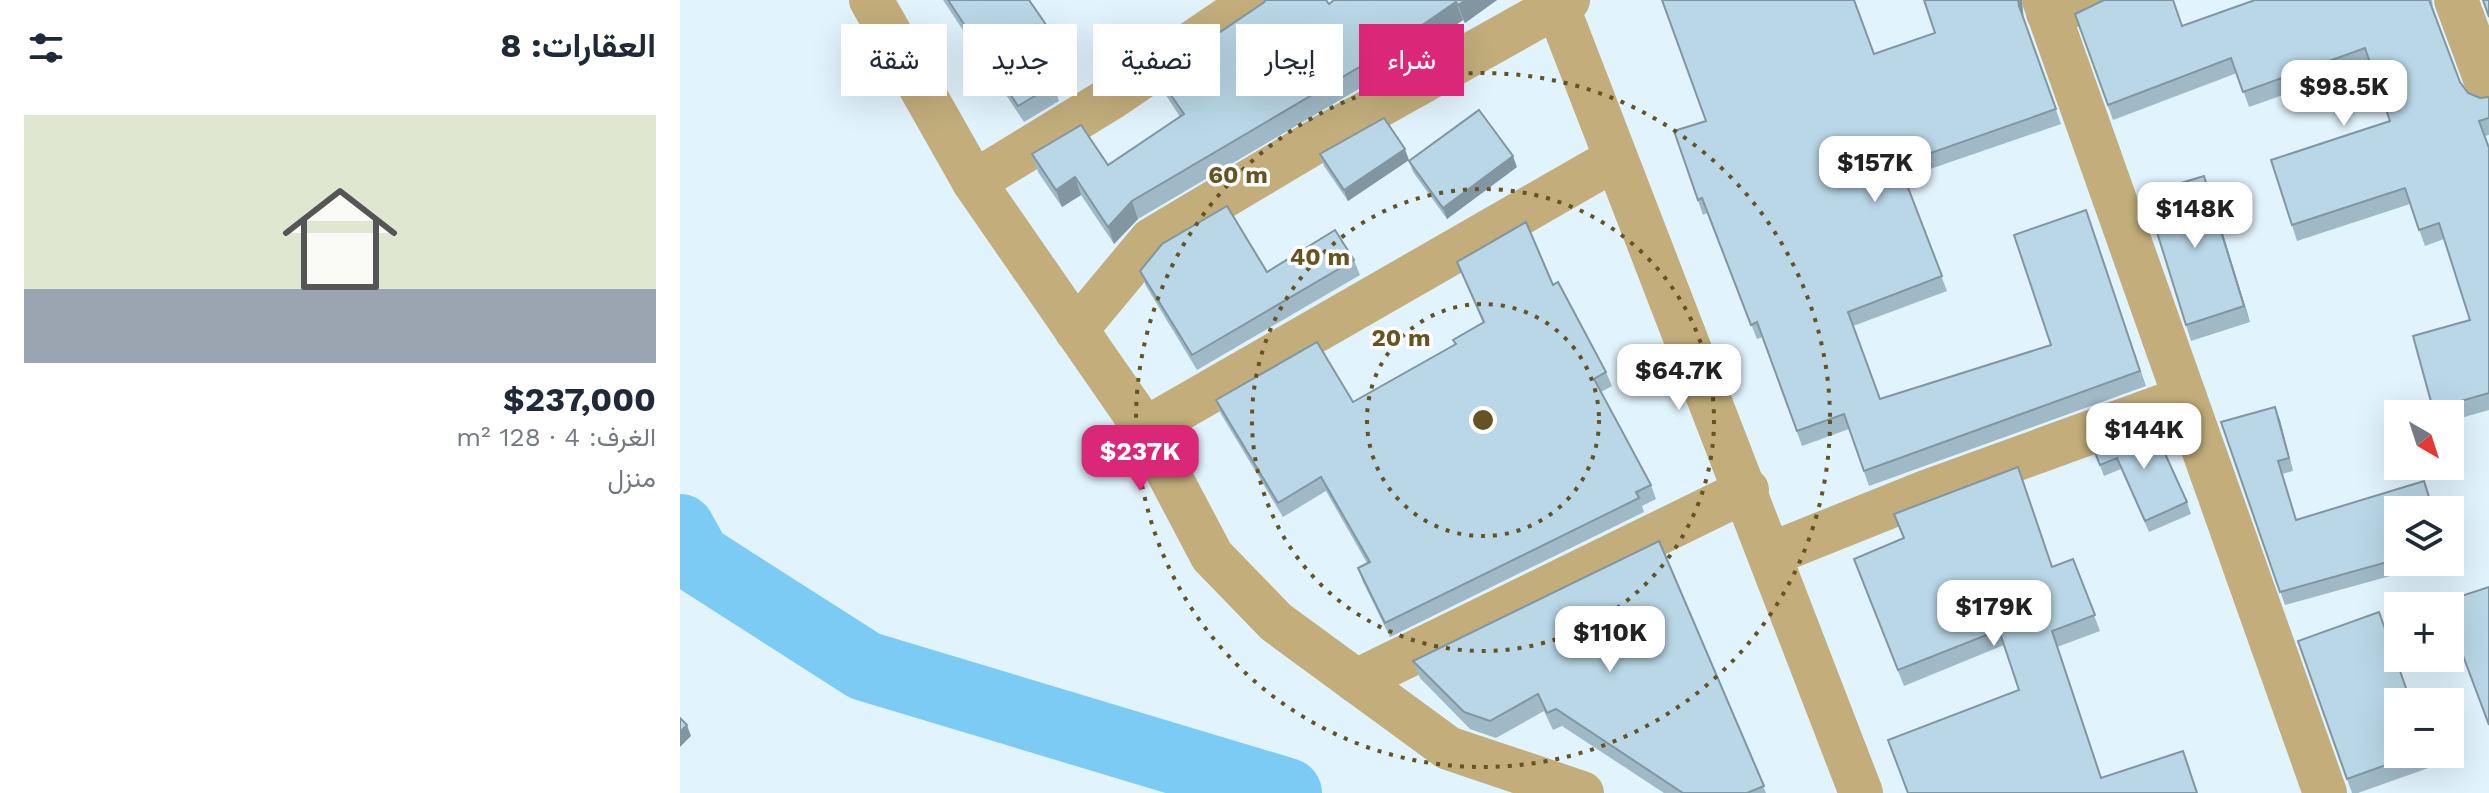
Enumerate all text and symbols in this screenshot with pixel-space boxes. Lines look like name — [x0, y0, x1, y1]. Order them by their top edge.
chip: شقة — [841, 24, 947, 96]
chip: جديد — [963, 24, 1077, 96]
chip: تصفية — [1093, 24, 1220, 96]
chip: إيجار — [1236, 24, 1343, 96]
chip: شراء — [1359, 24, 1464, 96]
text: العقارات: 8 — [500, 25, 656, 65]
icon: filters — [24, 26, 68, 70]
pin: $98.5K — [2279, 60, 2409, 128]
text: $98.5K — [2299, 71, 2389, 101]
pin: $157K — [1819, 136, 1931, 204]
text: $157K — [1837, 147, 1913, 177]
text: 60 m — [1208, 161, 1268, 189]
icon: home — [268, 167, 412, 311]
pin: $148K — [2139, 182, 2251, 250]
text: $148K — [2156, 193, 2235, 223]
text: 40 m — [1290, 243, 1350, 271]
text: 20 m — [1371, 324, 1431, 352]
pin: $64.7K — [1614, 344, 1744, 412]
text: $64.7K — [1635, 355, 1723, 385]
text: $237,000 — [503, 379, 656, 419]
north arrow — [2384, 400, 2464, 480]
map controls — [2384, 400, 2464, 768]
pin: $144K — [2088, 403, 2200, 471]
centre of rings — [1469, 406, 1497, 434]
text: $144K — [2104, 414, 2184, 444]
text: الغرف: 4 · 128 m² — [456, 422, 656, 452]
pin: $237K — [1084, 425, 1196, 493]
text: $237K — [1100, 436, 1180, 466]
text: منزل — [607, 463, 656, 493]
button: layers — [2384, 496, 2464, 576]
pin: $179K — [1938, 580, 2050, 648]
text: $179K — [1955, 591, 2033, 621]
button: + — [2384, 592, 2464, 672]
pin: $110K — [1554, 606, 1666, 674]
text: $110K — [1573, 617, 1647, 647]
button: − — [2384, 688, 2464, 768]

